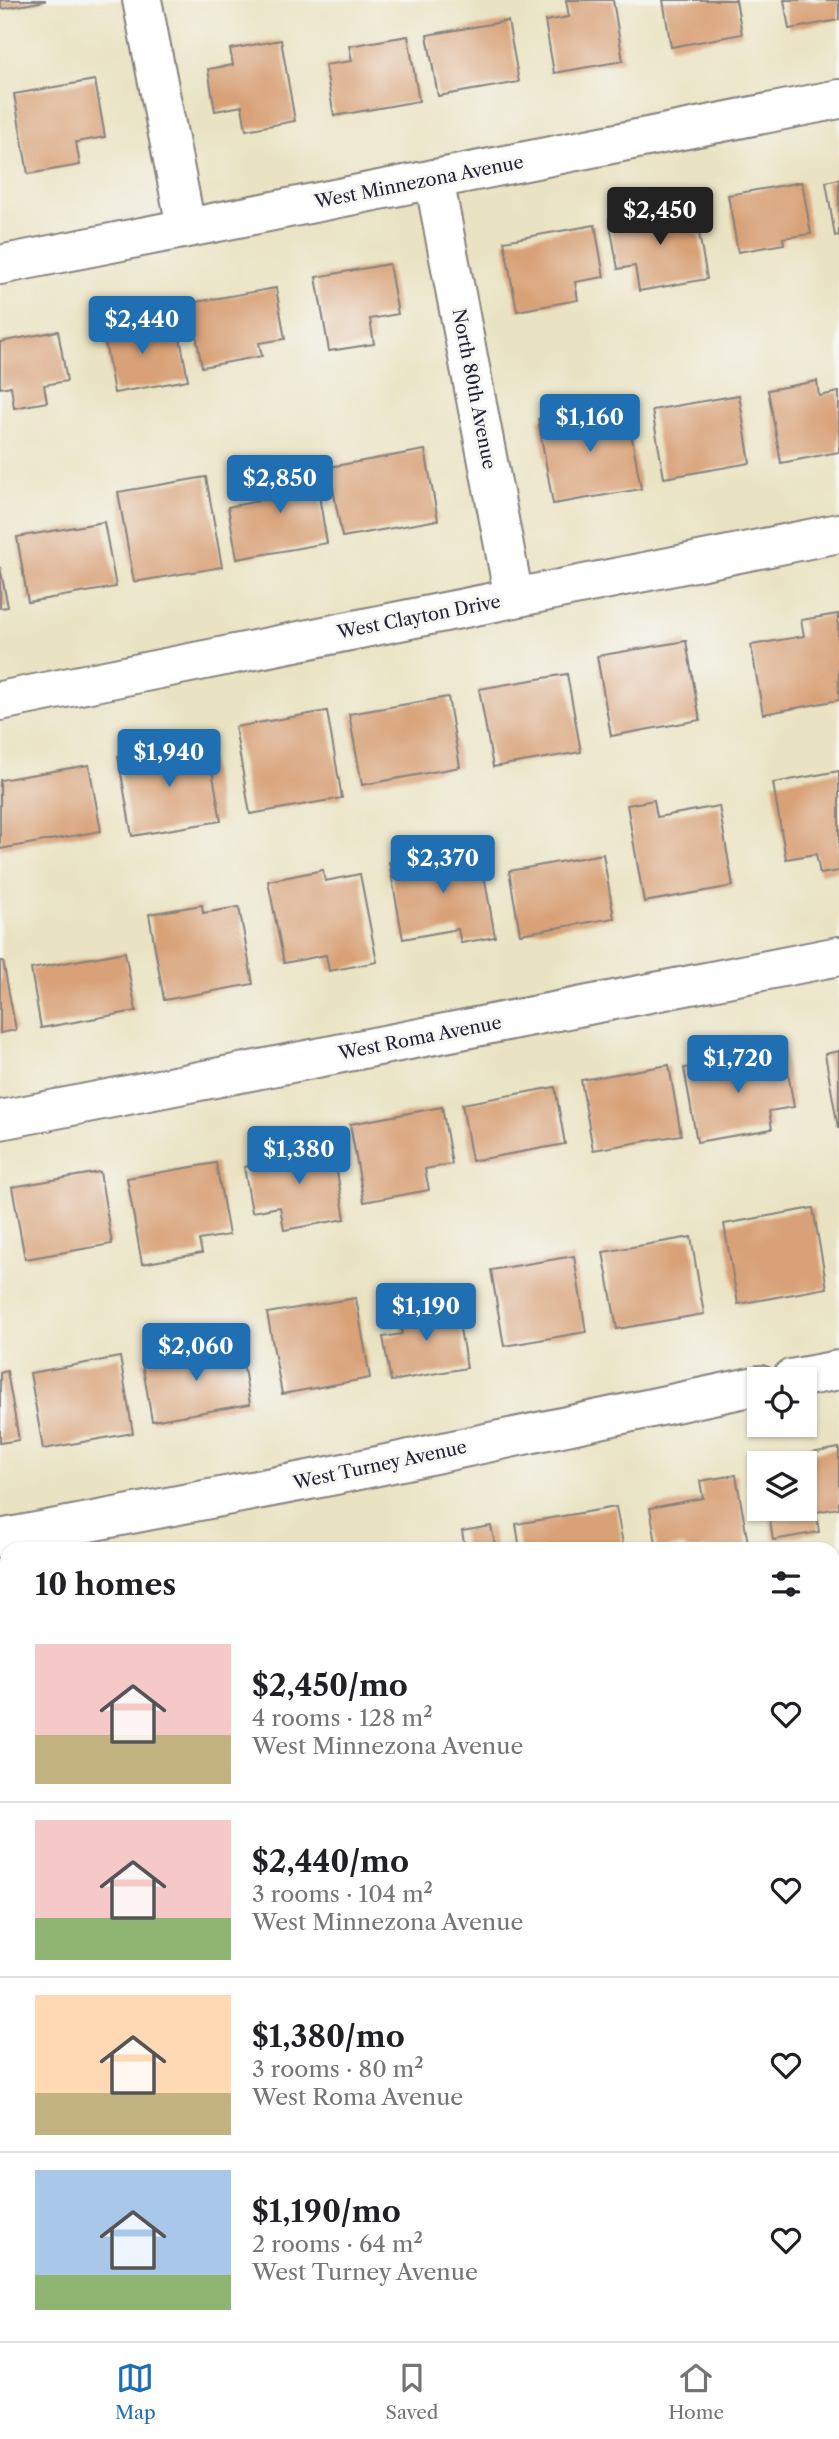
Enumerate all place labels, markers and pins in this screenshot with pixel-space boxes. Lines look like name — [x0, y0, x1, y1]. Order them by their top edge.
pin: $2,450 — [603, 188, 717, 247]
pin: $2,440 — [85, 296, 199, 356]
pin: $1,160 — [533, 394, 647, 454]
pin: $2,850 — [223, 456, 337, 515]
pin: $1,940 — [112, 730, 226, 789]
pin: $2,370 — [386, 836, 500, 895]
pin: $1,720 — [681, 1036, 795, 1095]
pin: $1,380 — [242, 1126, 356, 1186]
pin: $1,190 — [369, 1284, 483, 1343]
pin: $2,060 — [139, 1324, 253, 1383]

